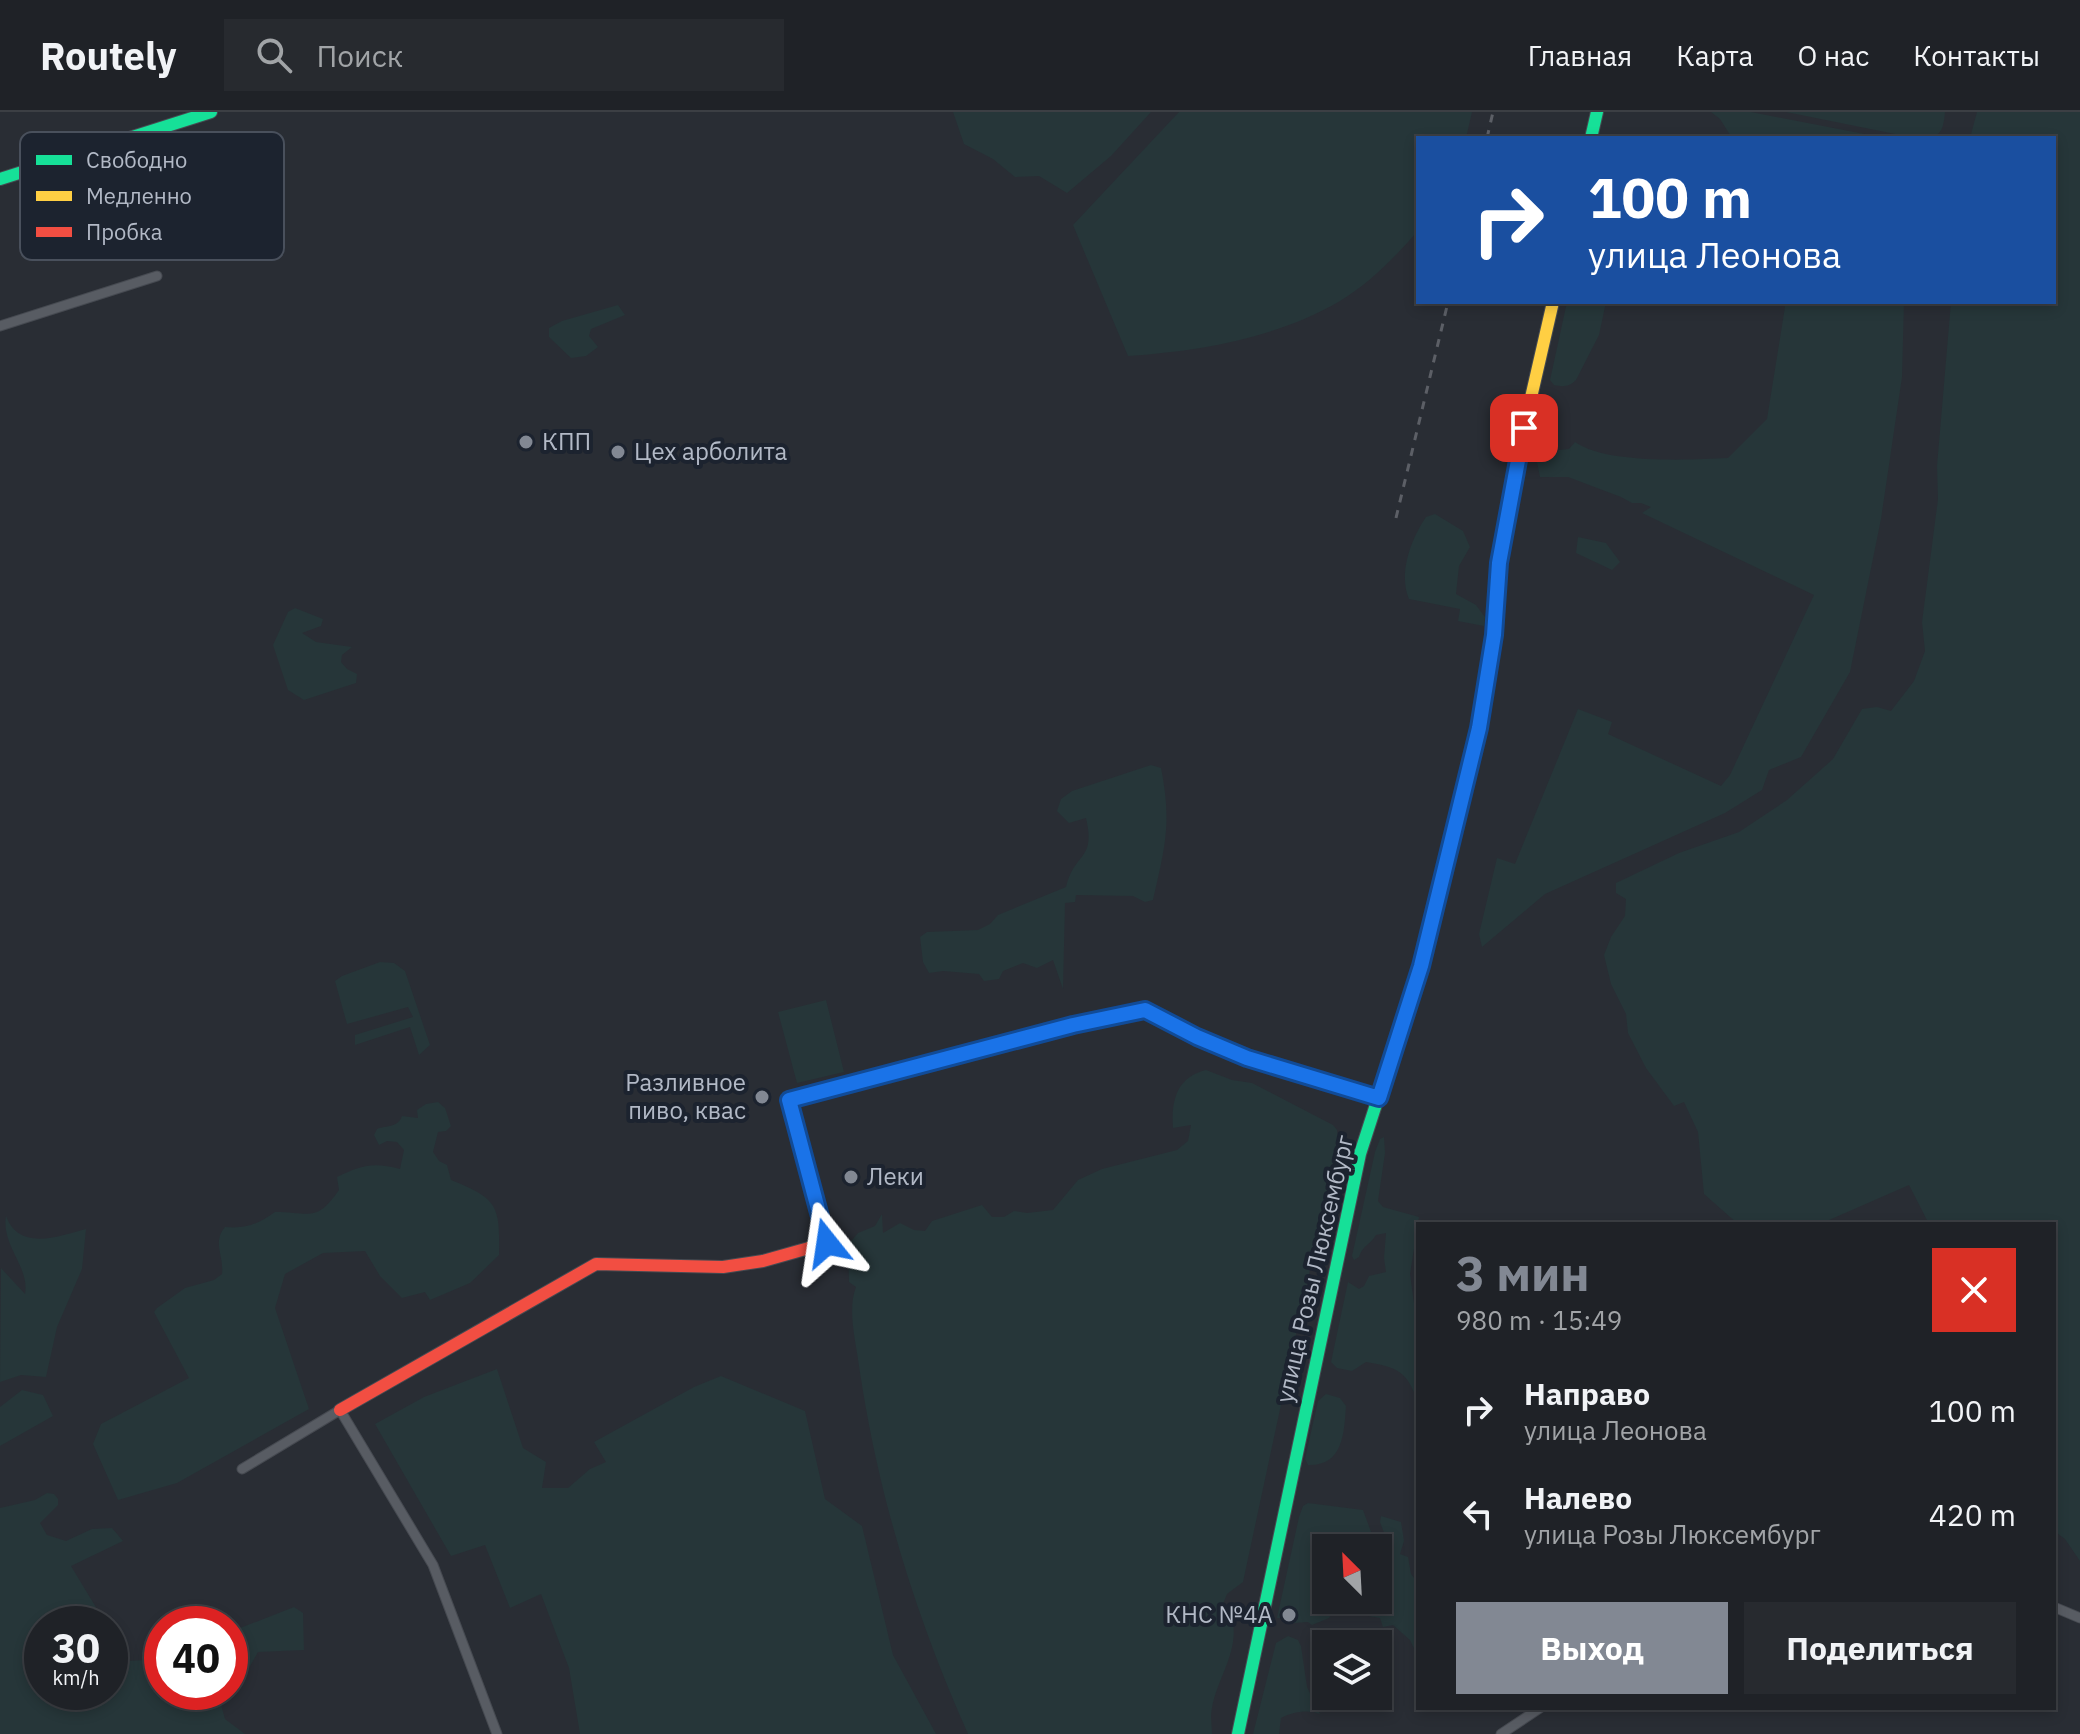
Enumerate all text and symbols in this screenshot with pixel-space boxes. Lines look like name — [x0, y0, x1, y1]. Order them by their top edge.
search box — [224, 19, 784, 91]
text: Routely — [40, 31, 176, 80]
icon: search — [252, 33, 296, 77]
text: Поиск — [316, 36, 403, 75]
text: Главная — [1528, 37, 1632, 74]
text: Карта — [1676, 37, 1753, 74]
text: О нас — [1797, 37, 1869, 74]
text: Контакты — [1913, 37, 2040, 74]
legend — [20, 132, 284, 260]
text: Свободно — [86, 145, 187, 174]
text: 100 m — [1588, 161, 1752, 233]
icon: right — [1456, 168, 1560, 272]
text: Медленно — [86, 181, 192, 210]
text: Пробка — [86, 217, 163, 246]
text: улица Леонова — [1588, 231, 1841, 278]
pin — [1490, 394, 1558, 462]
icon: arrive — [1502, 406, 1546, 450]
place label: КПП — [542, 425, 591, 457]
marker: КПП — [517, 433, 535, 451]
place label: Цех арболита — [634, 435, 788, 467]
marker: Цех арболита — [609, 443, 627, 461]
place label: Разливное пиво, квас — [625, 1066, 746, 1126]
marker: Разливное пиво, квас — [753, 1088, 771, 1106]
street label: улица Розы Люксембург — [1268, 1132, 1360, 1406]
place label: Леки — [867, 1160, 924, 1192]
marker: Леки — [842, 1168, 860, 1186]
position arrow — [785, 1201, 869, 1285]
text: 3 мин — [1456, 1242, 1590, 1304]
button: close — [1932, 1248, 2016, 1332]
text: 980 m · 15:49 — [1456, 1303, 1622, 1337]
text: Направо — [1524, 1374, 1650, 1413]
icon: right — [1456, 1388, 1500, 1432]
text: 100 m — [1929, 1391, 2016, 1430]
text: улица Леонова — [1524, 1413, 1707, 1447]
text: Налево — [1524, 1478, 1632, 1517]
icon: left — [1456, 1492, 1500, 1536]
text: 420 m — [1929, 1495, 2016, 1534]
text: улица Розы Люксембург — [1524, 1517, 1821, 1551]
north arrow — [1312, 1534, 1392, 1614]
map controls — [1312, 1534, 1392, 1710]
place label: КНС №4А — [1165, 1598, 1273, 1630]
button: Выход — [1456, 1602, 1728, 1694]
button: Поделиться — [1744, 1602, 2016, 1694]
speed limit sign: 40 — [144, 1606, 248, 1710]
marker: КНС №4А — [1280, 1606, 1298, 1624]
text: 30 — [52, 1622, 100, 1674]
button: layers — [1312, 1630, 1392, 1710]
text: km/h — [52, 1664, 100, 1691]

